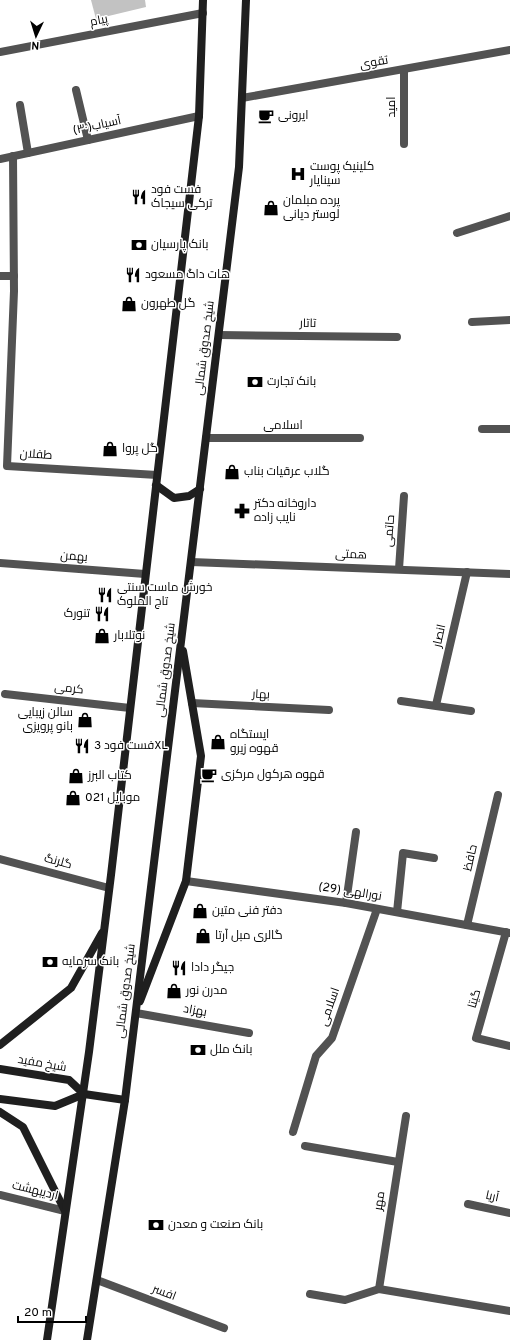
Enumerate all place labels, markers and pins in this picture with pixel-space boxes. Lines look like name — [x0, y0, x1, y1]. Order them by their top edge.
cafe icon: ایرونی — [257, 107, 275, 125]
place label: ایرونی — [278, 108, 308, 124]
place label: کلینیک پوست سینایار — [309, 159, 374, 189]
hospital icon: کلینیک پوست سینایار — [289, 165, 307, 183]
place label: فست فود ترکی سیجاک — [151, 182, 213, 212]
restaurant icon: فست فود ترکی سیجاک — [130, 188, 148, 206]
place label: پرده مبلمان لوستر دیانی — [283, 193, 341, 223]
shop icon: پرده مبلمان لوستر دیانی — [262, 199, 280, 217]
bank icon: بانک پارسیان — [130, 236, 148, 254]
place label: بانک پارسیان — [151, 237, 208, 253]
restaurant icon: هات داگ مسعود — [124, 266, 142, 284]
place label: هات داگ مسعود — [145, 267, 230, 283]
shop icon: گل طهرون — [120, 295, 138, 313]
place label: گل طهرون — [141, 296, 195, 312]
bank icon: بانک تجارت — [246, 373, 264, 391]
place label: بانک تجارت — [267, 374, 316, 390]
shop icon: گل پروا — [101, 440, 119, 458]
place label: گل پروا — [122, 441, 158, 457]
shop icon: گلاب عرقیات بناب — [223, 463, 241, 481]
place label: گلاب عرقیات بناب — [244, 464, 330, 480]
place label: داروخانه دکتر نایب زاده — [253, 496, 317, 526]
pharmacy icon: داروخانه دکتر نایب زاده — [233, 502, 251, 520]
place label: خورش ماست سنتی تاج الملوک — [117, 580, 213, 610]
restaurant icon: خورش ماست سنتی تاج الملوک — [96, 586, 114, 604]
restaurant icon: تنورک — [93, 605, 111, 623]
place label: تنورک — [64, 606, 91, 622]
shop icon: نوتلابار — [93, 627, 111, 645]
place label: نوتلابار — [113, 628, 145, 644]
place label: سالن زیبایی بانو پرویزی — [18, 705, 73, 735]
shop icon: سالن زیبایی بانو پرویزی — [76, 711, 94, 729]
place label: ایستگاه قهوه زیرو — [230, 727, 278, 757]
shop icon: ایستگاه قهوه زیرو — [209, 733, 227, 751]
restaurant icon: فست فود 3XL — [73, 737, 91, 755]
place label: فست فود 3XL — [94, 738, 168, 754]
cafe icon: قهوه هرکول مرکزی — [200, 766, 218, 784]
shop icon: کتاب البرز — [67, 767, 85, 785]
place label: قهوه هرکول مرکزی — [221, 767, 325, 783]
place label: کتاب البرز — [87, 768, 132, 784]
shop icon: موبایل 021 — [64, 789, 82, 807]
place label: موبایل 021 — [85, 790, 140, 806]
shop icon: دفتر فنی متین — [191, 902, 209, 920]
place label: دفتر فنی متین — [212, 903, 283, 919]
shop icon: گالری مبل آرتا — [194, 927, 212, 945]
place label: گالری مبل آرتا — [215, 928, 283, 944]
bank icon: بانک سرمایه — [41, 953, 59, 971]
place label: بانک سرمایه — [62, 954, 119, 970]
restaurant icon: جیگر دادا — [170, 959, 188, 977]
place label: جیگر دادا — [191, 960, 234, 976]
shop icon: مدرن نور — [165, 982, 183, 1000]
place label: مدرن نور — [185, 983, 227, 999]
bank icon: بانک ملل — [189, 1041, 207, 1059]
place label: بانک ملل — [210, 1042, 252, 1058]
bank icon: بانک صنعت و معدن — [147, 1216, 165, 1234]
place label: بانک صنعت و معدن — [168, 1217, 263, 1233]

